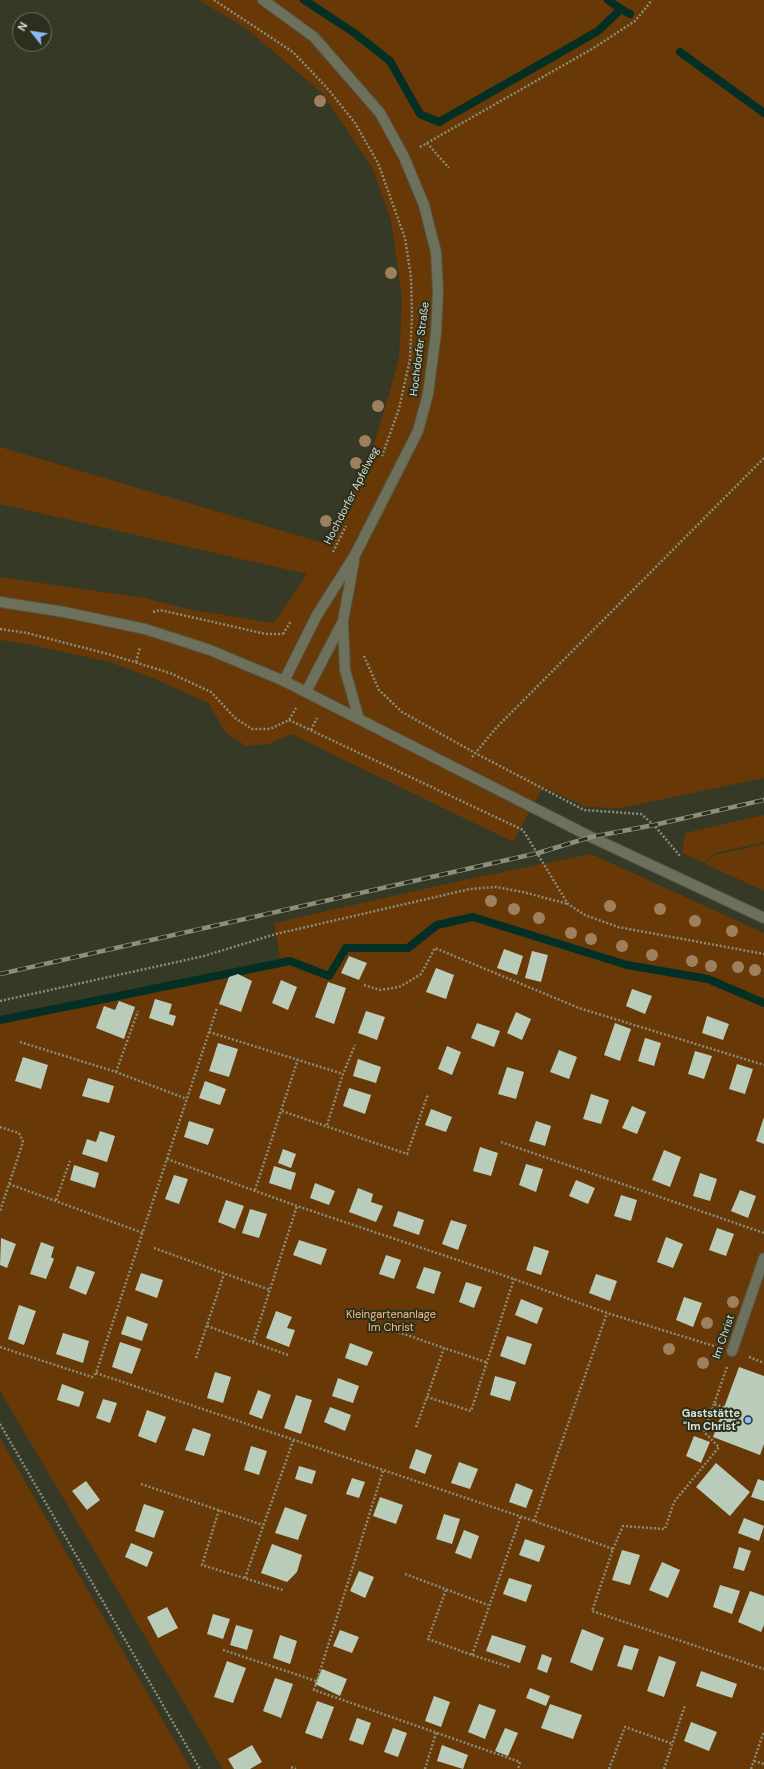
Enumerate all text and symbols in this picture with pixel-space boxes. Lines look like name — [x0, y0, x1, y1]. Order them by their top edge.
north arrow — [12, 12, 52, 52]
text: N — [14, 20, 31, 33]
street label: Hochdorfer Straße — [408, 301, 432, 397]
street label: Hochdorfer Apfelweg — [322, 445, 382, 547]
park label: Kleingartenanlage Im Christ — [346, 1308, 436, 1334]
street label: Im Christ — [710, 1313, 738, 1361]
place label: Gaststätte "Im Christ" — [682, 1407, 740, 1433]
marker: Gaststätte "Im Christ" — [743, 1415, 753, 1425]

